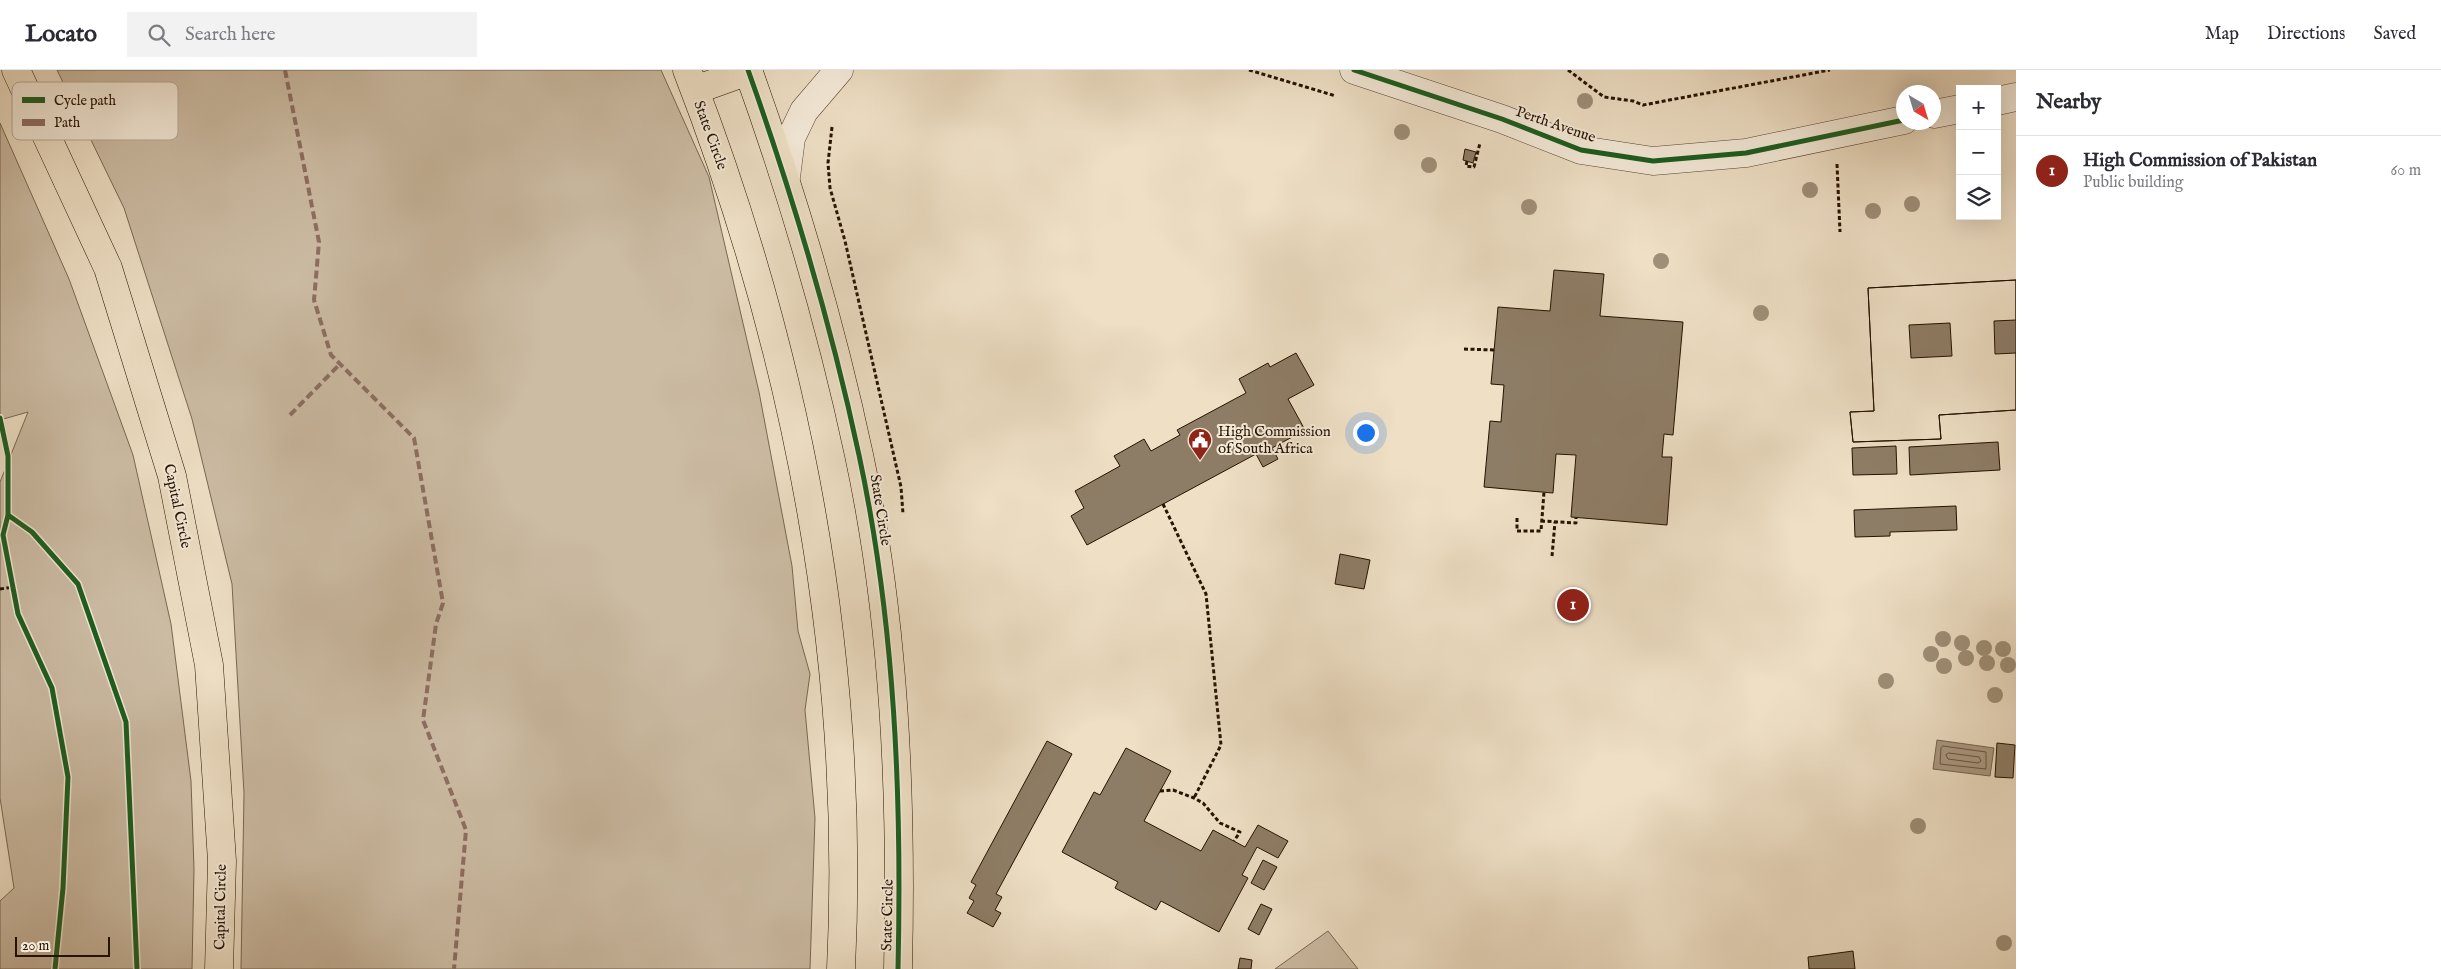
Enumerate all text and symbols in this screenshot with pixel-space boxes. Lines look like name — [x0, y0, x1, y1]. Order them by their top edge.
search box — [127, 12, 477, 57]
text: Locato — [25, 19, 97, 50]
icon: search — [145, 21, 173, 49]
text: Search here — [185, 23, 276, 47]
text: Map — [2205, 23, 2239, 46]
text: Directions — [2267, 23, 2345, 46]
text: Saved — [2373, 23, 2416, 46]
legend — [12, 82, 178, 140]
north arrow — [1896, 85, 1941, 130]
map controls — [1956, 85, 2001, 220]
button: + — [1956, 85, 2001, 130]
text: Nearby — [2036, 89, 2101, 116]
text: Cycle path — [54, 92, 116, 110]
street label: State Circle — [689, 98, 732, 172]
street label: Perth Avenue — [1513, 102, 1598, 147]
text: Path — [54, 114, 81, 132]
button: − — [1956, 130, 2001, 175]
text: High Commission of Pakistan — [2083, 149, 2317, 173]
text: 1 — [2049, 161, 2055, 181]
text: 60 m — [2391, 161, 2421, 181]
text: Public building — [2083, 173, 2183, 193]
button: layers — [1956, 175, 2001, 220]
your location — [1353, 420, 1379, 446]
place label: High Commission of South Africa — [1218, 422, 1331, 458]
public building icon: High Commission of South Africa — [1187, 427, 1213, 461]
street label: Capital Circle — [159, 462, 196, 550]
street label: State Circle — [865, 473, 896, 547]
pin: 1 — [1557, 586, 1589, 624]
street label: Capital Circle — [210, 864, 231, 950]
street label: State Circle — [877, 879, 898, 951]
scale bar — [15, 934, 110, 957]
text: 20 m — [22, 937, 49, 955]

